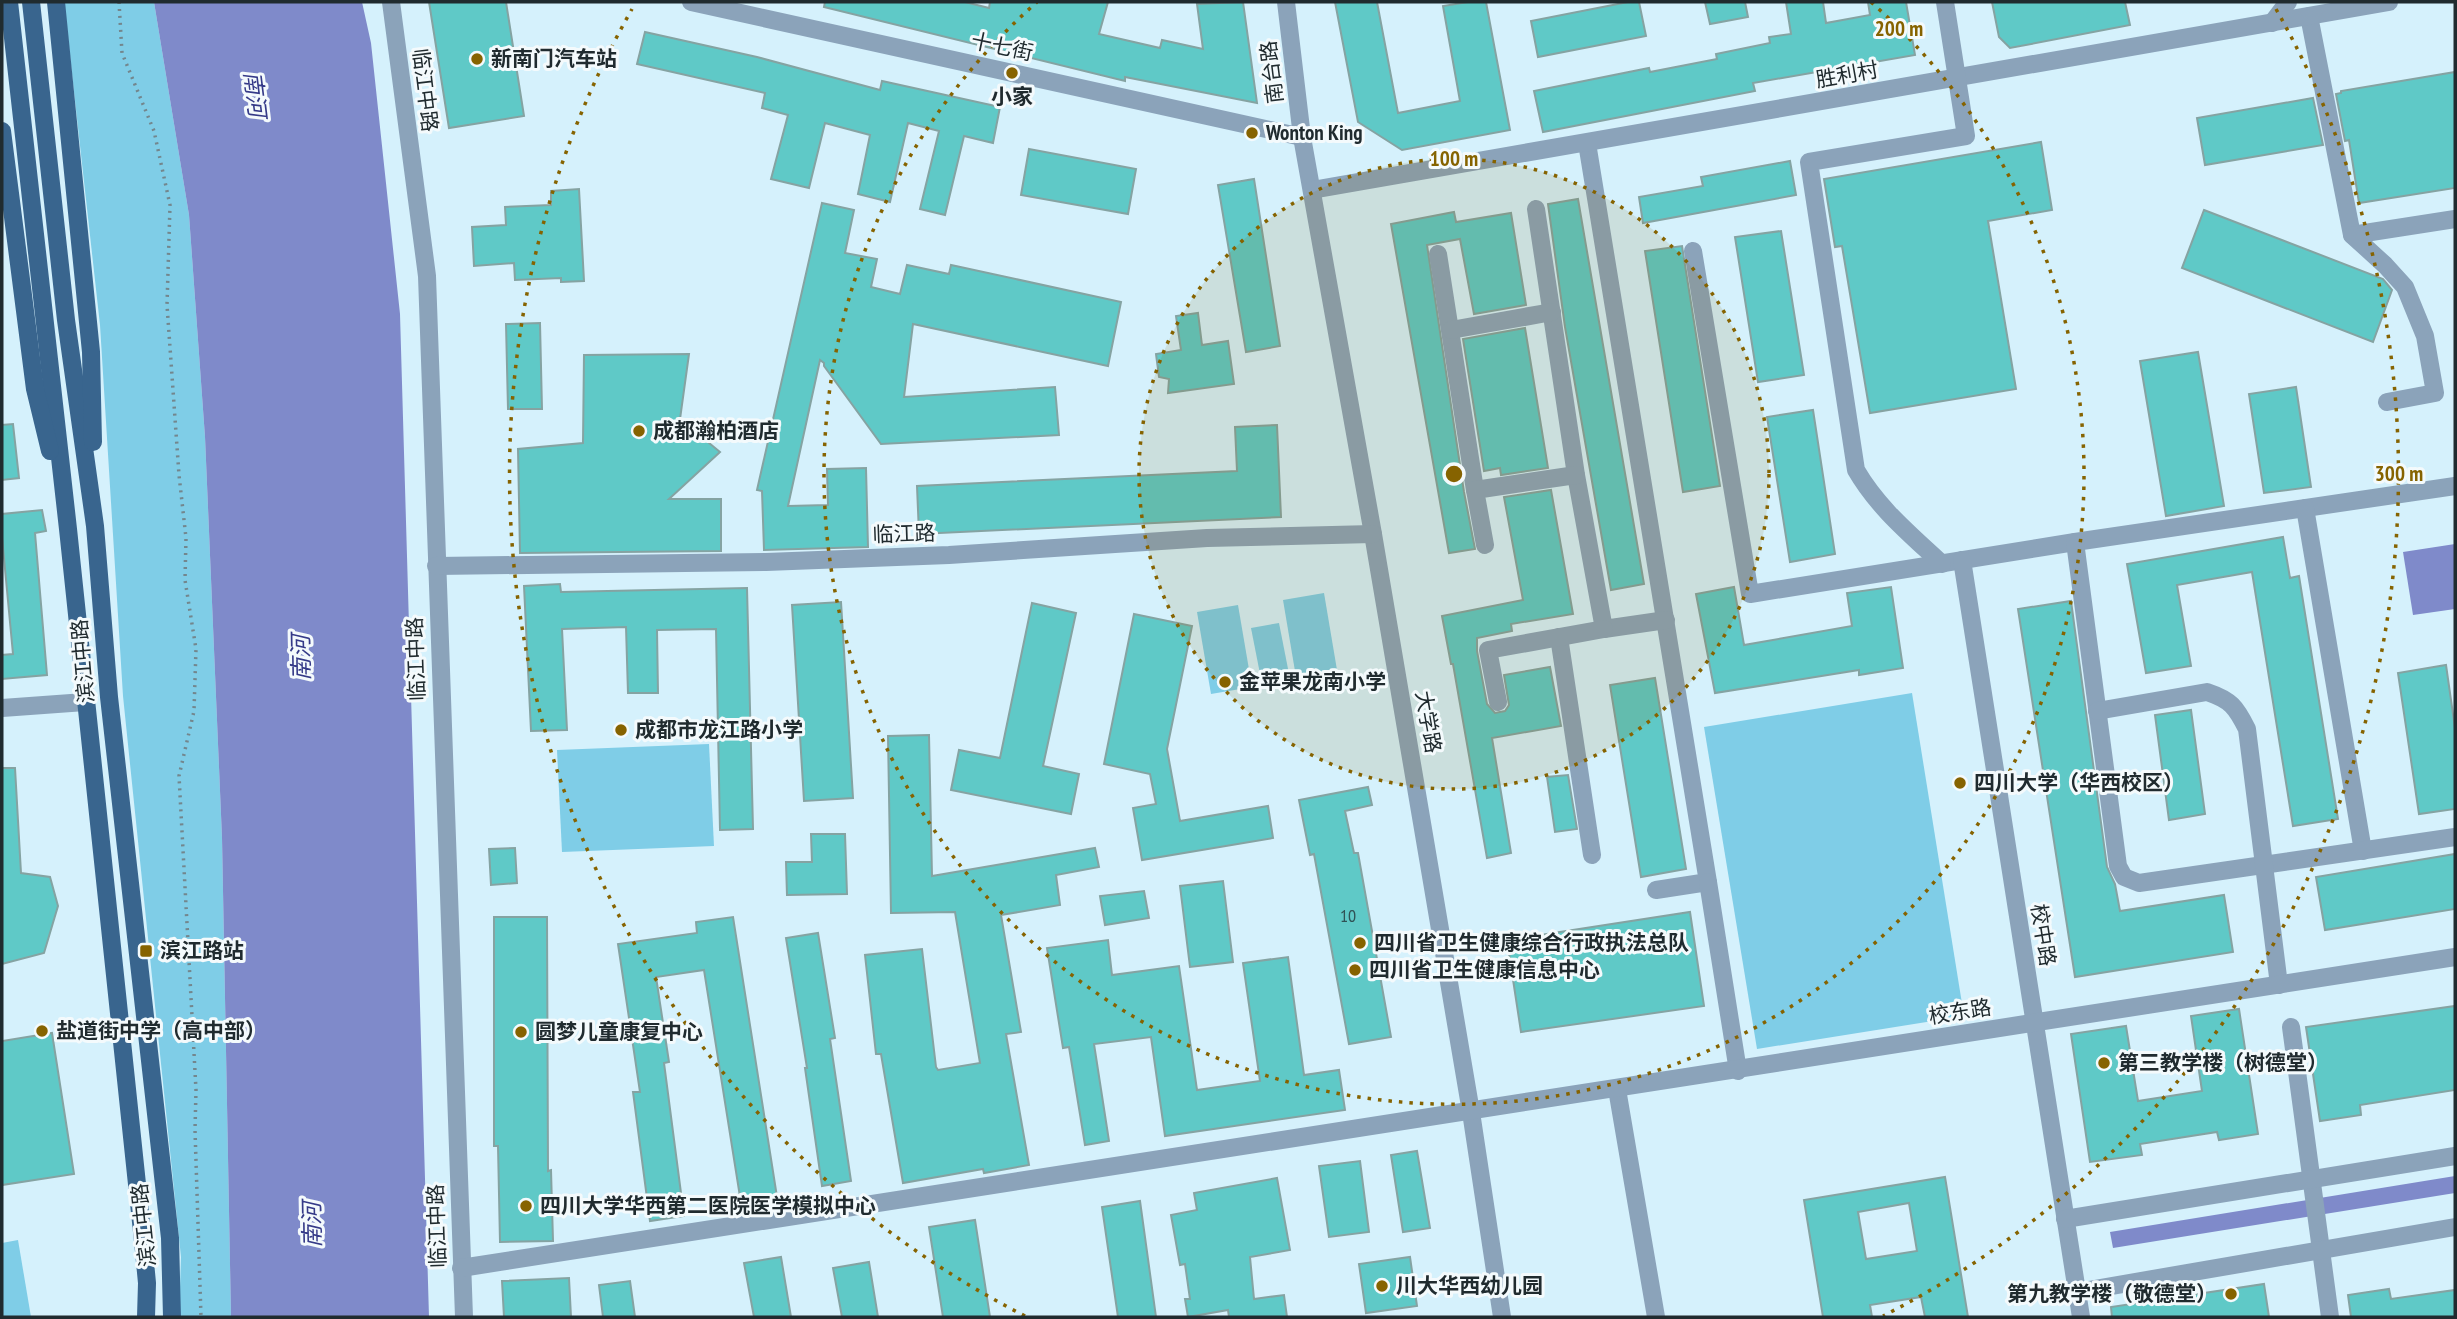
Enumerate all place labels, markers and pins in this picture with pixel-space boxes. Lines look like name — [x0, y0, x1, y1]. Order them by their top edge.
place label: 新南门汽车站 — [491, 45, 617, 72]
marker: 新南门汽车站 — [469, 51, 485, 67]
marker: 小家 — [1004, 65, 1020, 81]
place label: 小家 — [991, 83, 1033, 110]
place label: Wonton King — [1265, 119, 1362, 146]
marker: Wonton King — [1244, 125, 1260, 141]
place label: 成都瀚柏酒店 — [653, 417, 779, 444]
marker: 成都瀚柏酒店 — [631, 423, 647, 439]
centre of rings — [1442, 462, 1466, 486]
place label: 金苹果龙南小学 — [1239, 668, 1386, 695]
marker: 金苹果龙南小学 — [1217, 674, 1233, 690]
place label: 成都市龙江路小学 — [635, 716, 803, 743]
marker: 成都市龙江路小学 — [613, 722, 629, 738]
place label: 四川大学（华西校区） — [1974, 769, 2184, 796]
marker: 四川大学（华西校区） — [1952, 775, 1968, 791]
place label: 四川省卫生健康综合行政执法总队 — [1374, 929, 1689, 956]
marker: 四川省卫生健康综合行政执法总队 — [1352, 935, 1368, 951]
place label: 滨江路站 — [160, 937, 244, 964]
marker: 滨江路站 — [138, 943, 154, 959]
place label: 四川省卫生健康信息中心 — [1369, 956, 1600, 983]
marker: 四川省卫生健康信息中心 — [1347, 962, 1363, 978]
place label: 盐道街中学（高中部） — [56, 1017, 266, 1044]
place label: 圆梦儿童康复中心 — [535, 1018, 703, 1045]
marker: 盐道街中学（高中部） — [34, 1023, 50, 1039]
marker: 圆梦儿童康复中心 — [513, 1024, 529, 1040]
place label: 第三教学楼（树德堂） — [2118, 1049, 2328, 1076]
marker: 第三教学楼（树德堂） — [2096, 1055, 2112, 1071]
place label: 四川大学华西第二医院医学模拟中心 — [540, 1192, 876, 1219]
marker: 四川大学华西第二医院医学模拟中心 — [518, 1198, 534, 1214]
place label: 川大华西幼儿园 — [1396, 1272, 1543, 1299]
marker: 川大华西幼儿园 — [1374, 1278, 1390, 1294]
place label: 第九教学楼（敬德堂） — [2007, 1280, 2217, 1307]
marker: 第九教学楼（敬德堂） — [2223, 1286, 2239, 1302]

